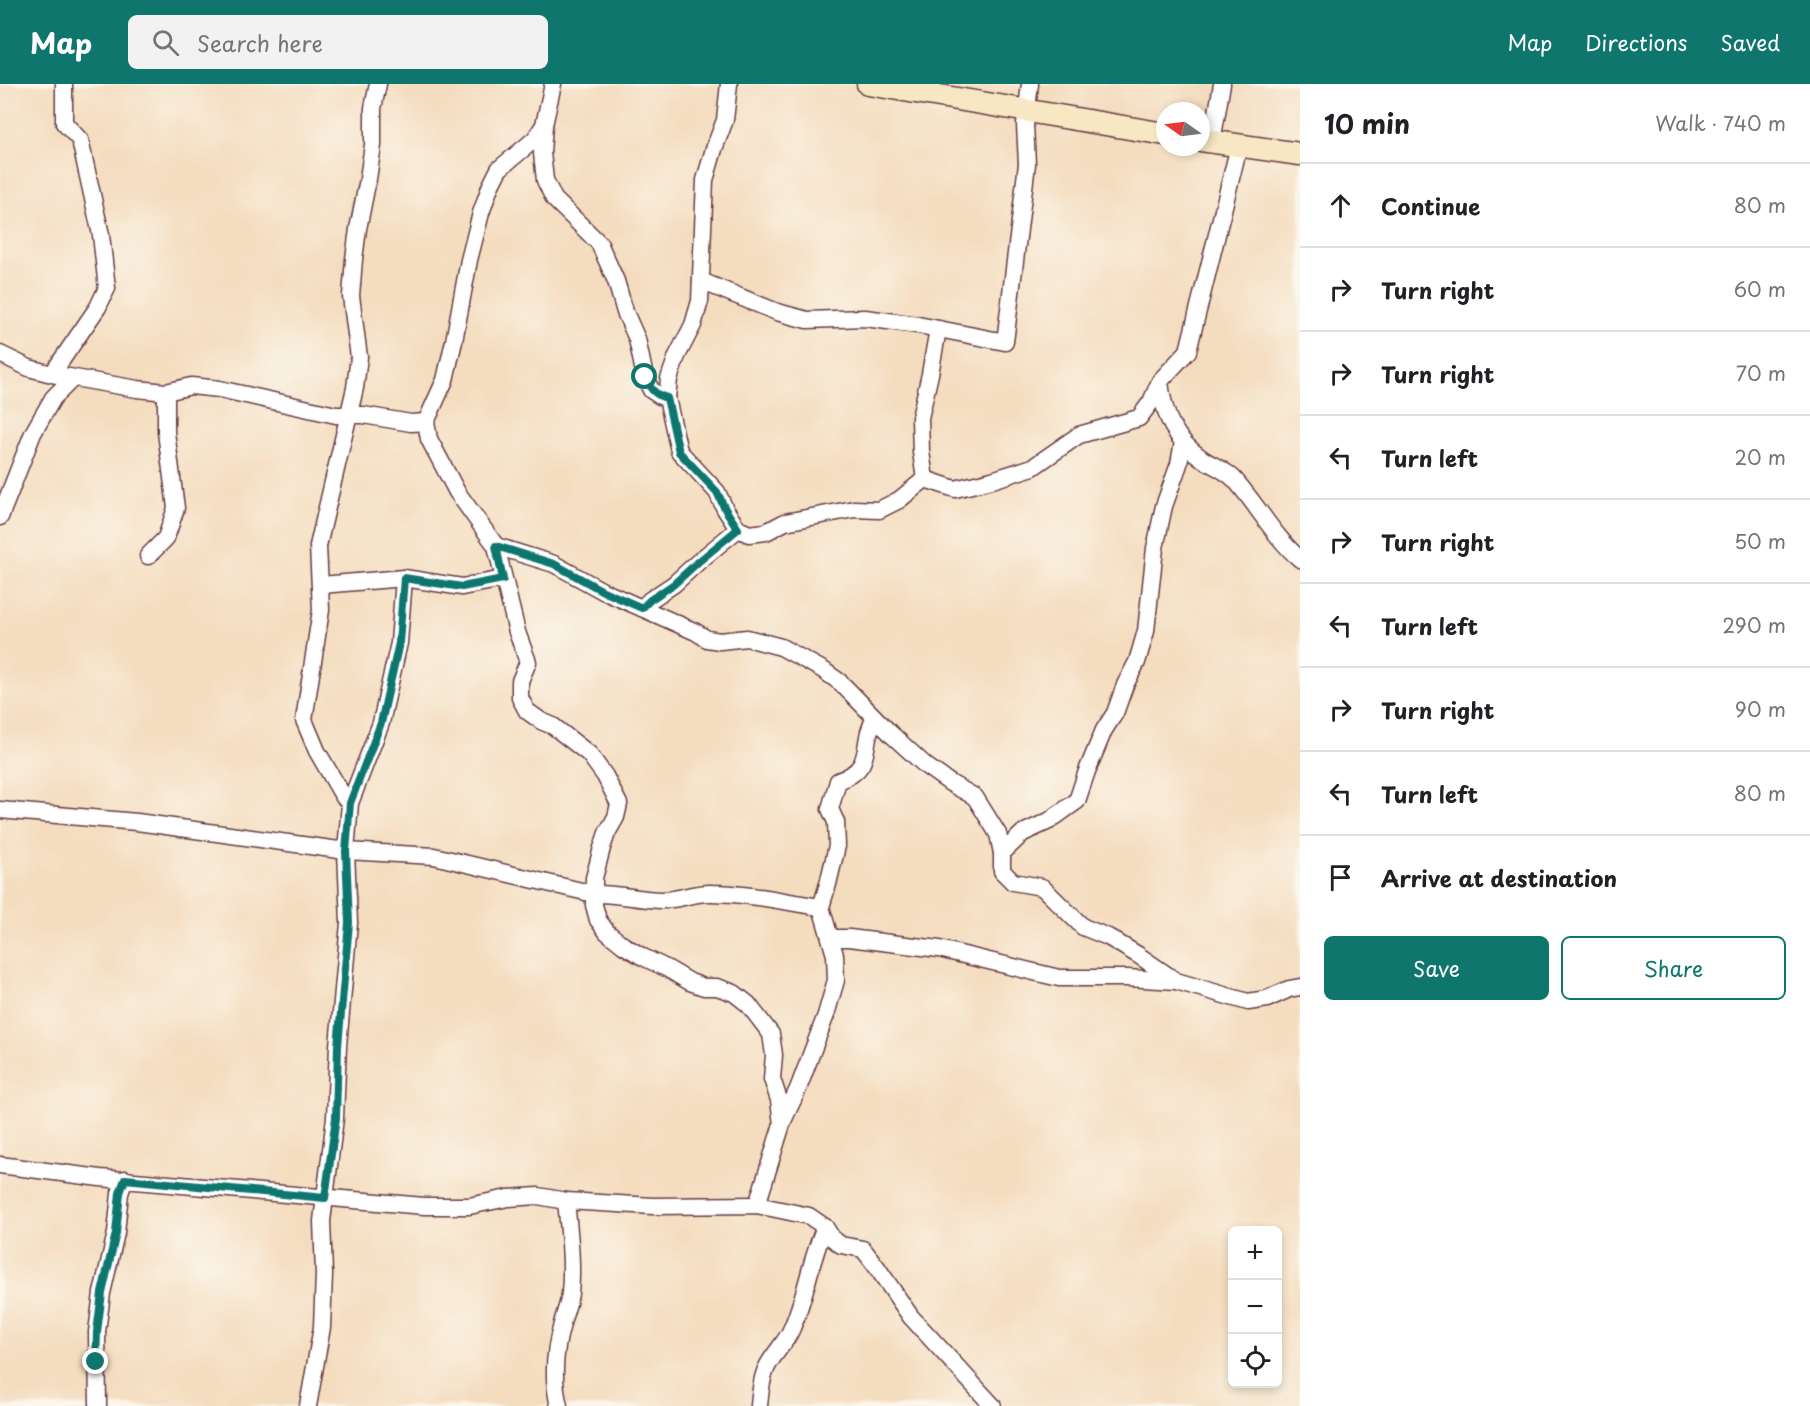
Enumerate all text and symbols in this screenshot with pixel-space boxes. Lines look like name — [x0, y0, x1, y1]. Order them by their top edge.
search box — [128, 15, 548, 69]
text: Map — [30, 21, 92, 64]
icon: search — [149, 26, 182, 59]
text: Search here — [197, 26, 323, 59]
text: Map — [1507, 26, 1552, 58]
text: Directions — [1585, 26, 1687, 58]
text: Saved — [1720, 26, 1780, 58]
north arrow — [1156, 102, 1210, 156]
text: 10 min — [1324, 104, 1410, 143]
text: Walk · 740 m — [1655, 108, 1786, 138]
icon: ahead — [1324, 189, 1357, 222]
text: Continue — [1381, 189, 1480, 222]
text: 80 m — [1734, 190, 1786, 220]
icon: right — [1324, 273, 1357, 306]
text: Turn right — [1381, 273, 1494, 306]
text: 60 m — [1734, 274, 1786, 304]
icon: right — [1324, 357, 1357, 390]
text: Turn right — [1381, 357, 1494, 390]
text: 70 m — [1736, 358, 1786, 388]
route start — [631, 363, 657, 389]
icon: left — [1324, 441, 1357, 474]
text: Turn left — [1381, 441, 1478, 474]
text: 20 m — [1734, 442, 1786, 472]
icon: right — [1324, 525, 1357, 558]
text: Turn right — [1381, 525, 1494, 558]
text: 50 m — [1734, 526, 1786, 556]
icon: left — [1324, 609, 1357, 642]
text: Turn left — [1381, 609, 1478, 642]
text: 290 m — [1722, 610, 1786, 640]
icon: right — [1324, 693, 1357, 726]
text: Turn right — [1381, 693, 1494, 726]
text: 90 m — [1735, 694, 1786, 724]
icon: left — [1324, 777, 1357, 810]
text: Turn left — [1381, 777, 1478, 810]
text: 80 m — [1734, 778, 1786, 808]
icon: arrive — [1324, 861, 1357, 894]
text: Arrive at destination — [1381, 861, 1617, 894]
button: Save — [1324, 936, 1549, 1000]
button: Share — [1561, 936, 1786, 1000]
map controls — [1228, 1226, 1282, 1388]
button: + — [1228, 1226, 1282, 1280]
button: − — [1228, 1280, 1282, 1334]
button: locate — [1228, 1334, 1282, 1388]
route end — [82, 1348, 108, 1374]

